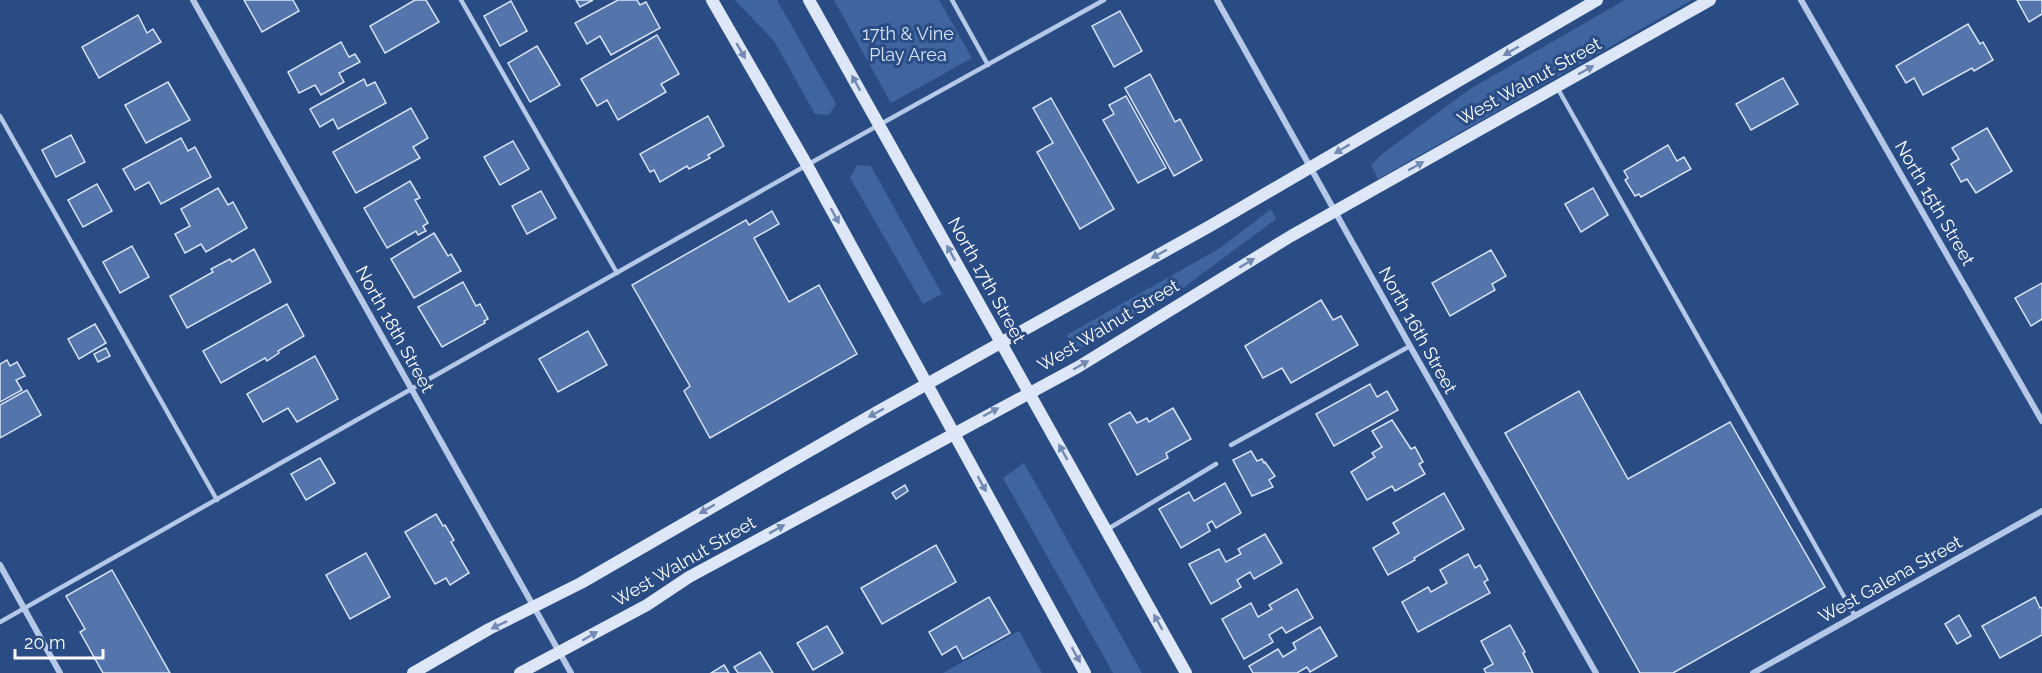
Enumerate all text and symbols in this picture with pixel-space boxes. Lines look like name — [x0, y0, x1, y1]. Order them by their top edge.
park label: 17th & Vine Play Area — [862, 23, 954, 65]
street label: West Walnut Street — [1453, 33, 1605, 129]
one-way arrow — [736, 43, 746, 60]
one-way arrow — [1502, 45, 1519, 55]
one-way arrow — [1578, 65, 1595, 75]
one-way arrow — [851, 74, 861, 91]
street label: North 15th Street — [1891, 137, 1979, 269]
one-way arrow — [1334, 143, 1350, 154]
one-way arrow — [1408, 160, 1424, 171]
one-way arrow — [830, 208, 840, 225]
street label: North 17th Street — [944, 214, 1030, 346]
one-way arrow — [946, 245, 957, 261]
one-way arrow — [1150, 249, 1167, 259]
one-way arrow — [1239, 257, 1255, 268]
street label: North 18th Street — [352, 262, 438, 396]
street label: North 16th Street — [1375, 263, 1461, 397]
street label: West Walnut Street — [1034, 274, 1182, 376]
one-way arrow — [1073, 359, 1089, 370]
one-way arrow — [983, 407, 1000, 417]
one-way arrow — [867, 408, 884, 418]
one-way arrow — [1058, 443, 1068, 460]
one-way arrow — [977, 476, 987, 493]
one-way arrow — [698, 504, 715, 514]
street label: West Walnut Street — [609, 512, 759, 610]
one-way arrow — [769, 524, 786, 534]
street label: West Galena Street — [1815, 531, 1965, 627]
one-way arrow — [1153, 613, 1163, 630]
one-way arrow — [491, 620, 508, 629]
scale bar — [15, 622, 104, 660]
one-way arrow — [582, 631, 599, 641]
text: 20 m — [24, 632, 66, 653]
one-way arrow — [1070, 647, 1081, 663]

